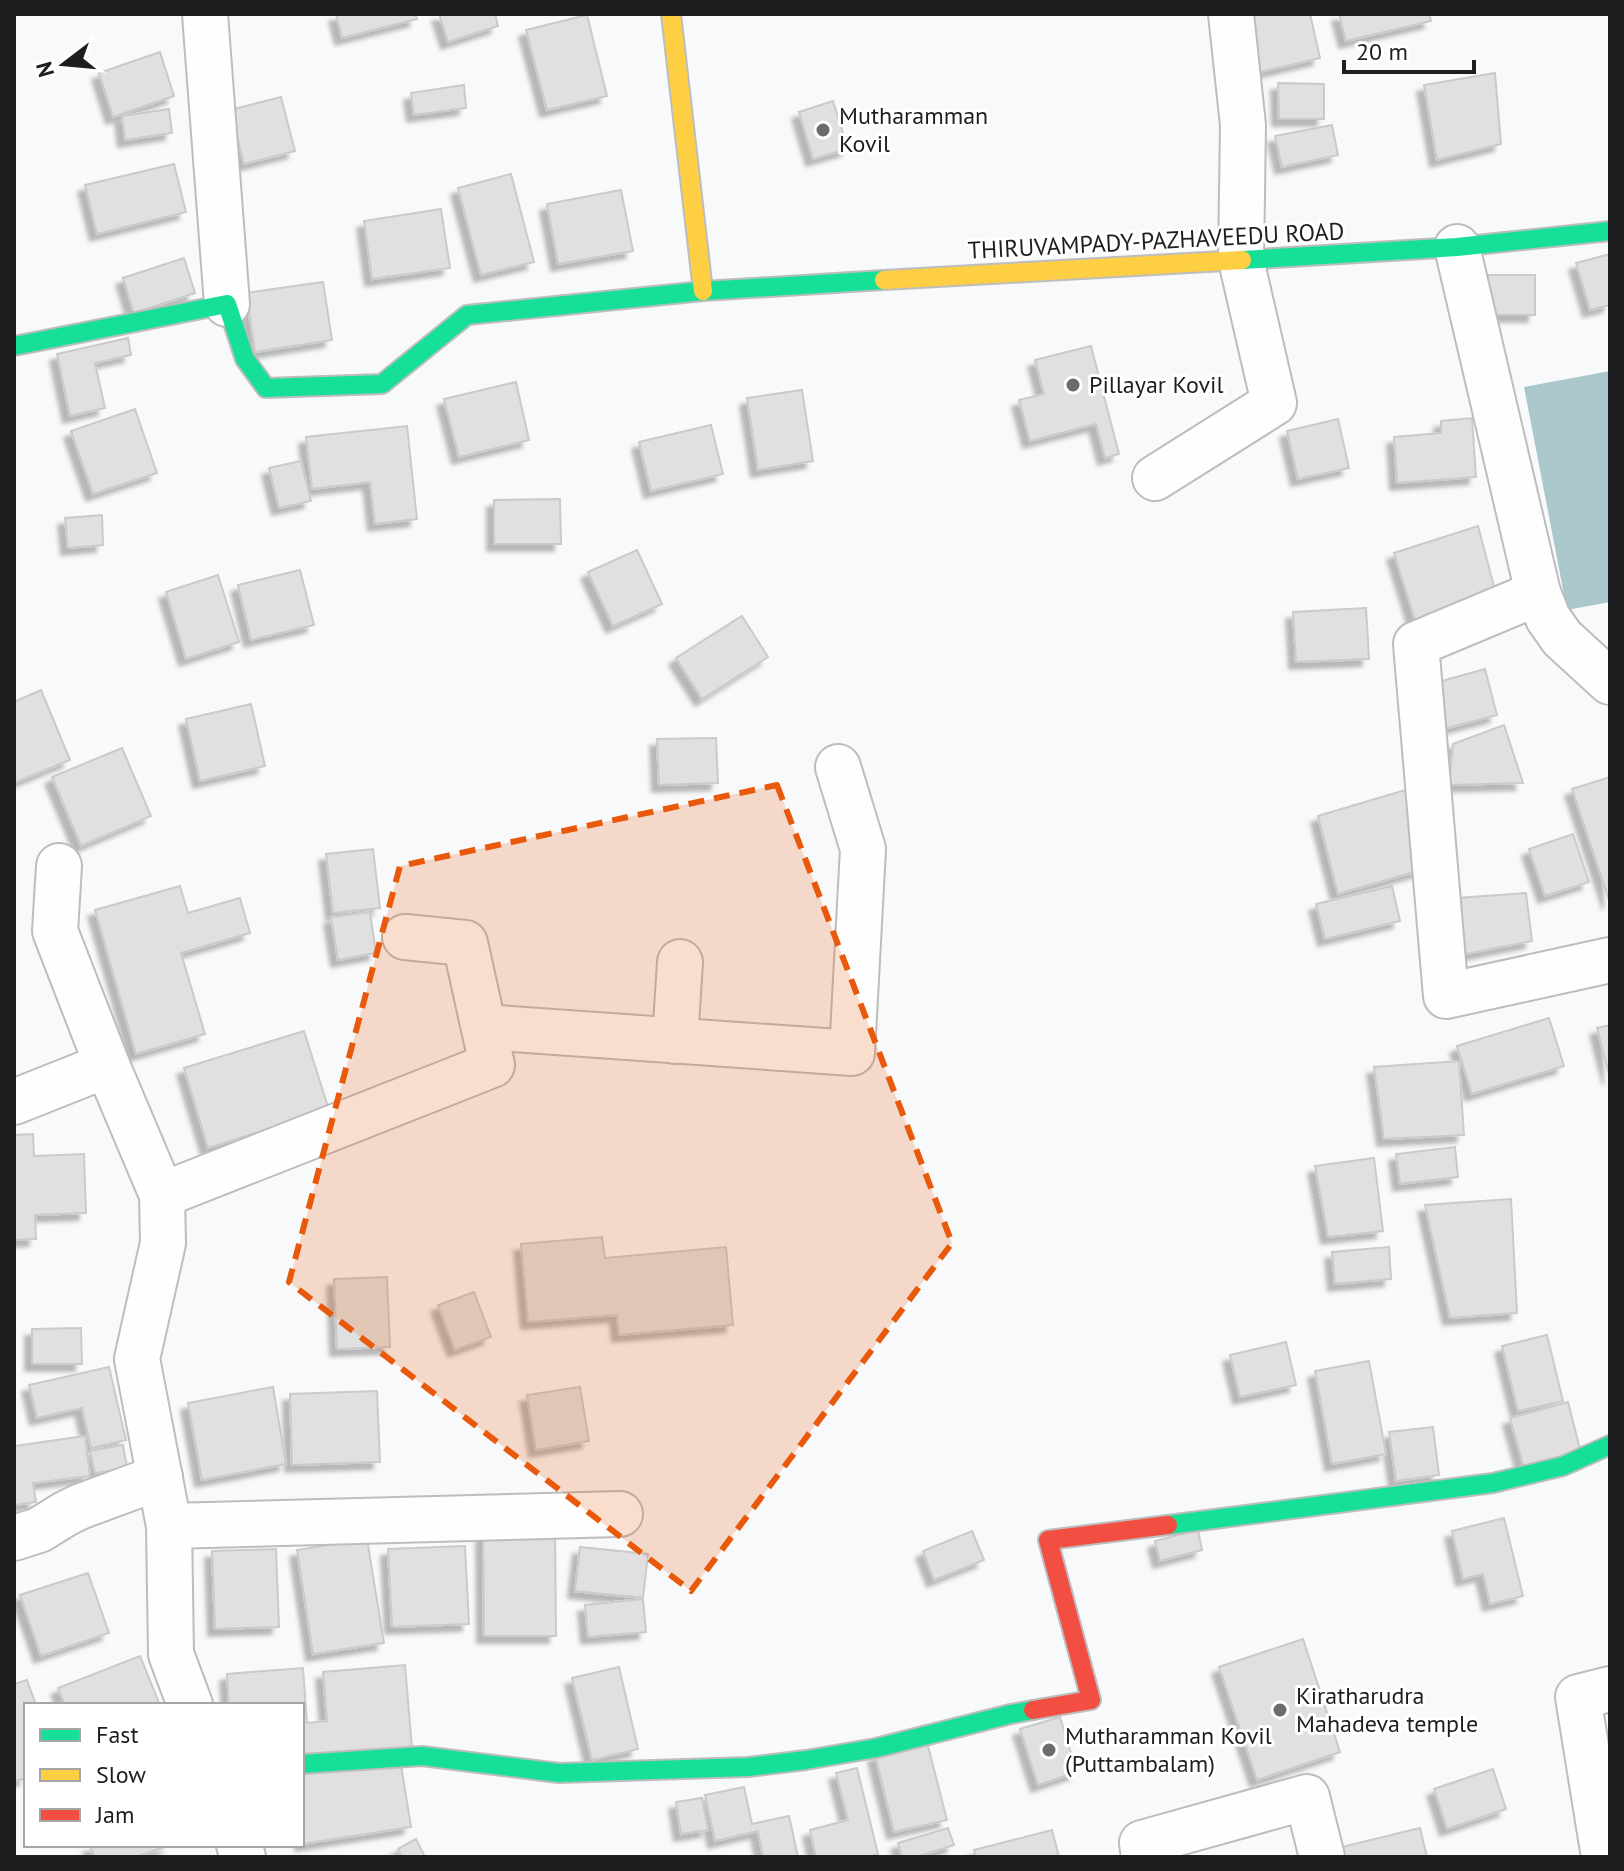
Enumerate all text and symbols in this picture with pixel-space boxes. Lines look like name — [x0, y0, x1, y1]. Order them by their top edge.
north arrow — [24, 24, 104, 104]
scale bar — [1344, 24, 1474, 74]
text: 20 m — [1356, 36, 1408, 67]
text: N — [29, 59, 60, 80]
place label: Mutharamman Kovil — [839, 100, 988, 159]
marker: Mutharamman Kovil — [814, 121, 832, 139]
street label: THIRUVAMPADY-PAZHAVEEDU ROAD — [967, 215, 1345, 266]
place label: Pillayar Kovil — [1089, 369, 1224, 400]
marker: Pillayar Kovil — [1064, 376, 1082, 394]
place label: Kiratharudra Mahadeva temple — [1296, 1680, 1478, 1739]
marker: Kiratharudra Mahadeva temple — [1271, 1701, 1289, 1719]
legend — [24, 1703, 304, 1847]
text: Fast — [96, 1719, 139, 1750]
place label: Mutharamman Kovil (Puttambalam) — [1065, 1720, 1272, 1779]
marker: Mutharamman Kovil (Puttambalam) — [1040, 1741, 1058, 1759]
text: Slow — [96, 1759, 146, 1790]
text: Jam — [95, 1799, 134, 1830]

